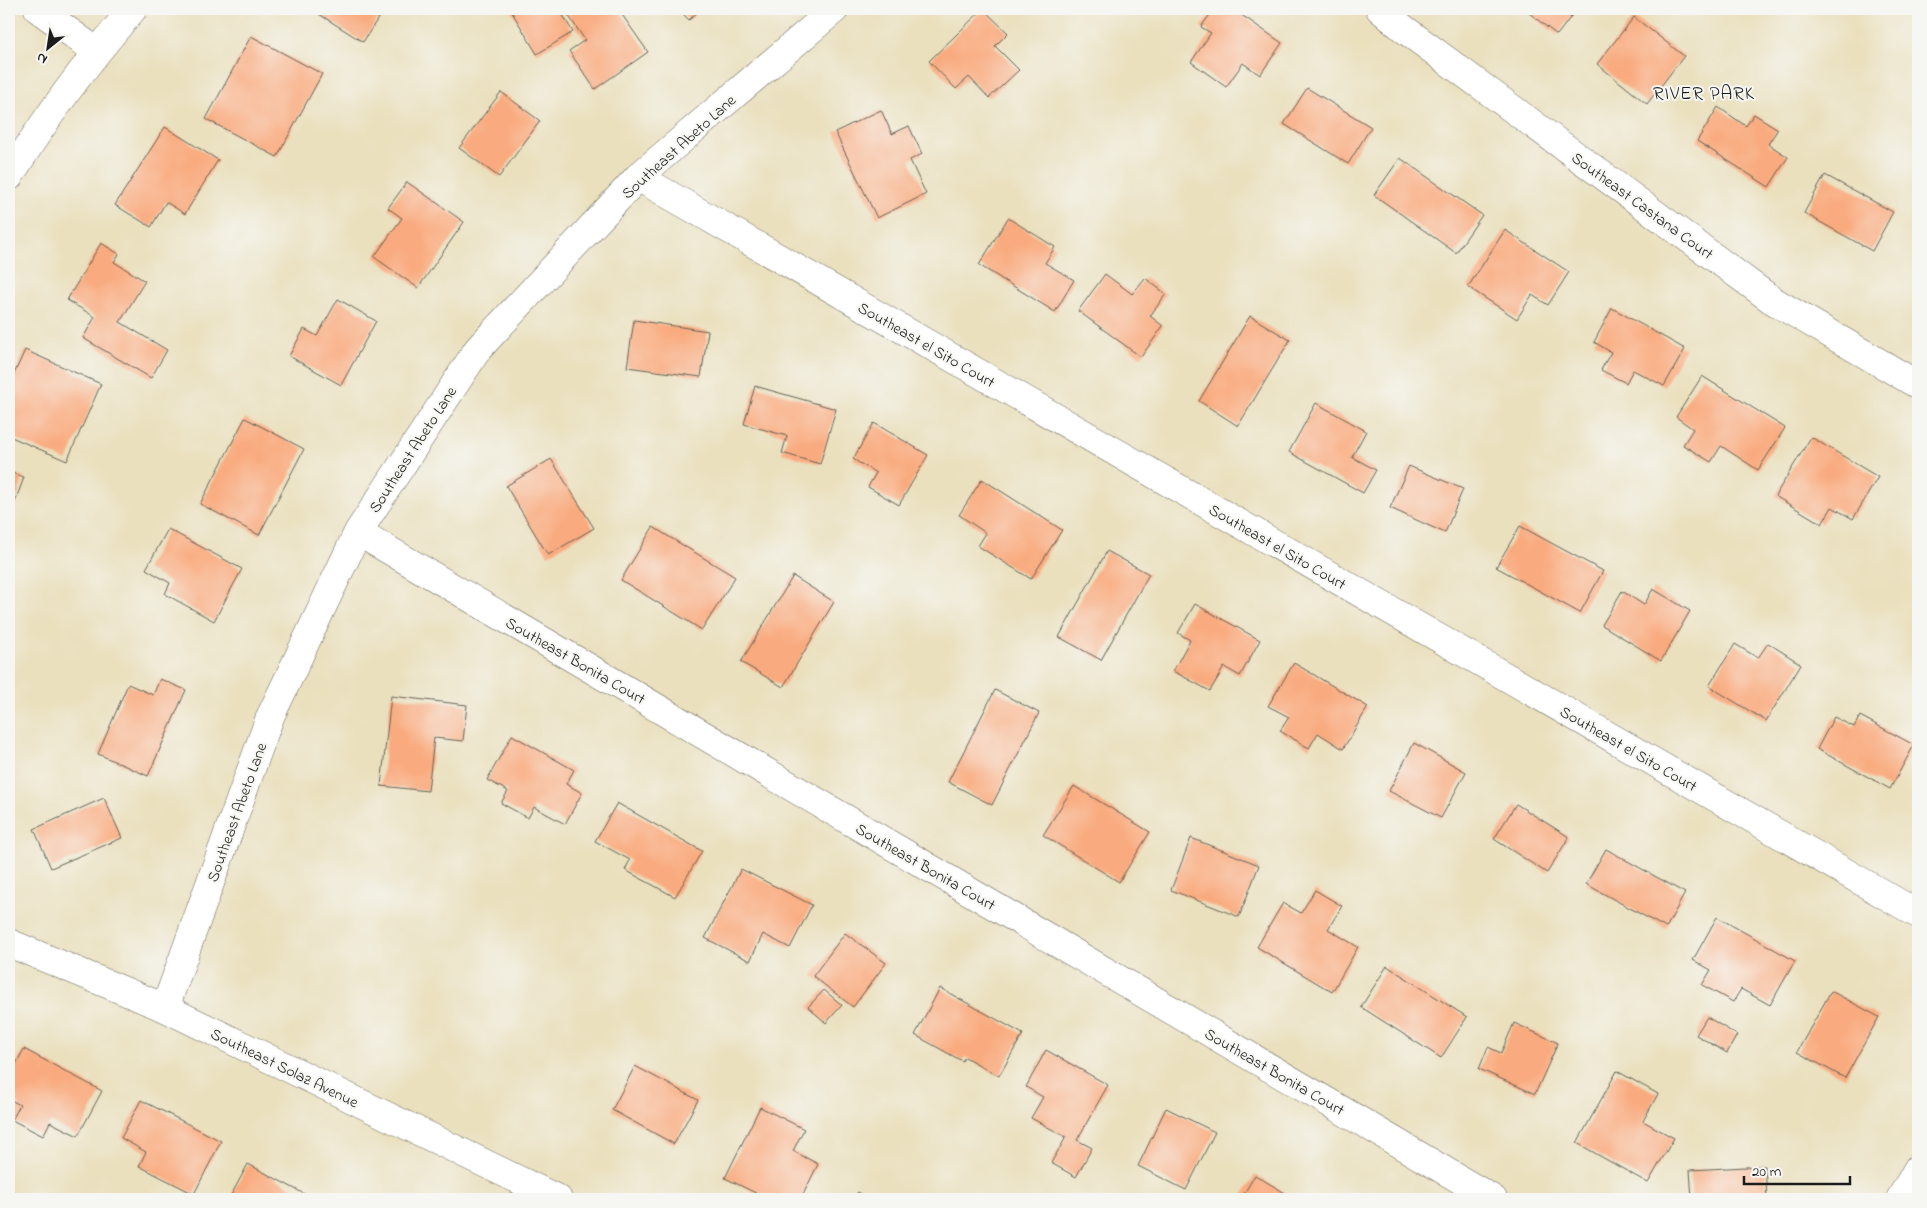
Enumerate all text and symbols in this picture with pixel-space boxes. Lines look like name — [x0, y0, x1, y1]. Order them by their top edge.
north arrow — [22, 22, 72, 72]
text: N — [33, 47, 52, 69]
district label: RIVER PARK — [1653, 81, 1755, 108]
street label: Southeast Abeto Lane — [617, 89, 743, 206]
street label: Southeast Castana Court — [1566, 147, 1718, 267]
street label: Southeast el Sito Court — [853, 297, 1000, 395]
street label: Southeast Abeto Lane — [364, 381, 464, 518]
street label: Southeast el Sito Court — [1204, 499, 1351, 597]
street label: Southeast Bonita Court — [500, 612, 650, 712]
street label: Southeast el Sito Court — [1555, 701, 1702, 799]
street label: Southeast Abeto Lane — [201, 739, 275, 886]
street label: Southeast Bonita Court — [850, 818, 1000, 918]
street label: Southeast Solaz Avenue — [206, 1023, 363, 1115]
street label: Southeast Bonita Court — [1199, 1023, 1349, 1123]
scale bar — [1744, 1153, 1851, 1185]
text: 20 m — [1752, 1161, 1782, 1183]

